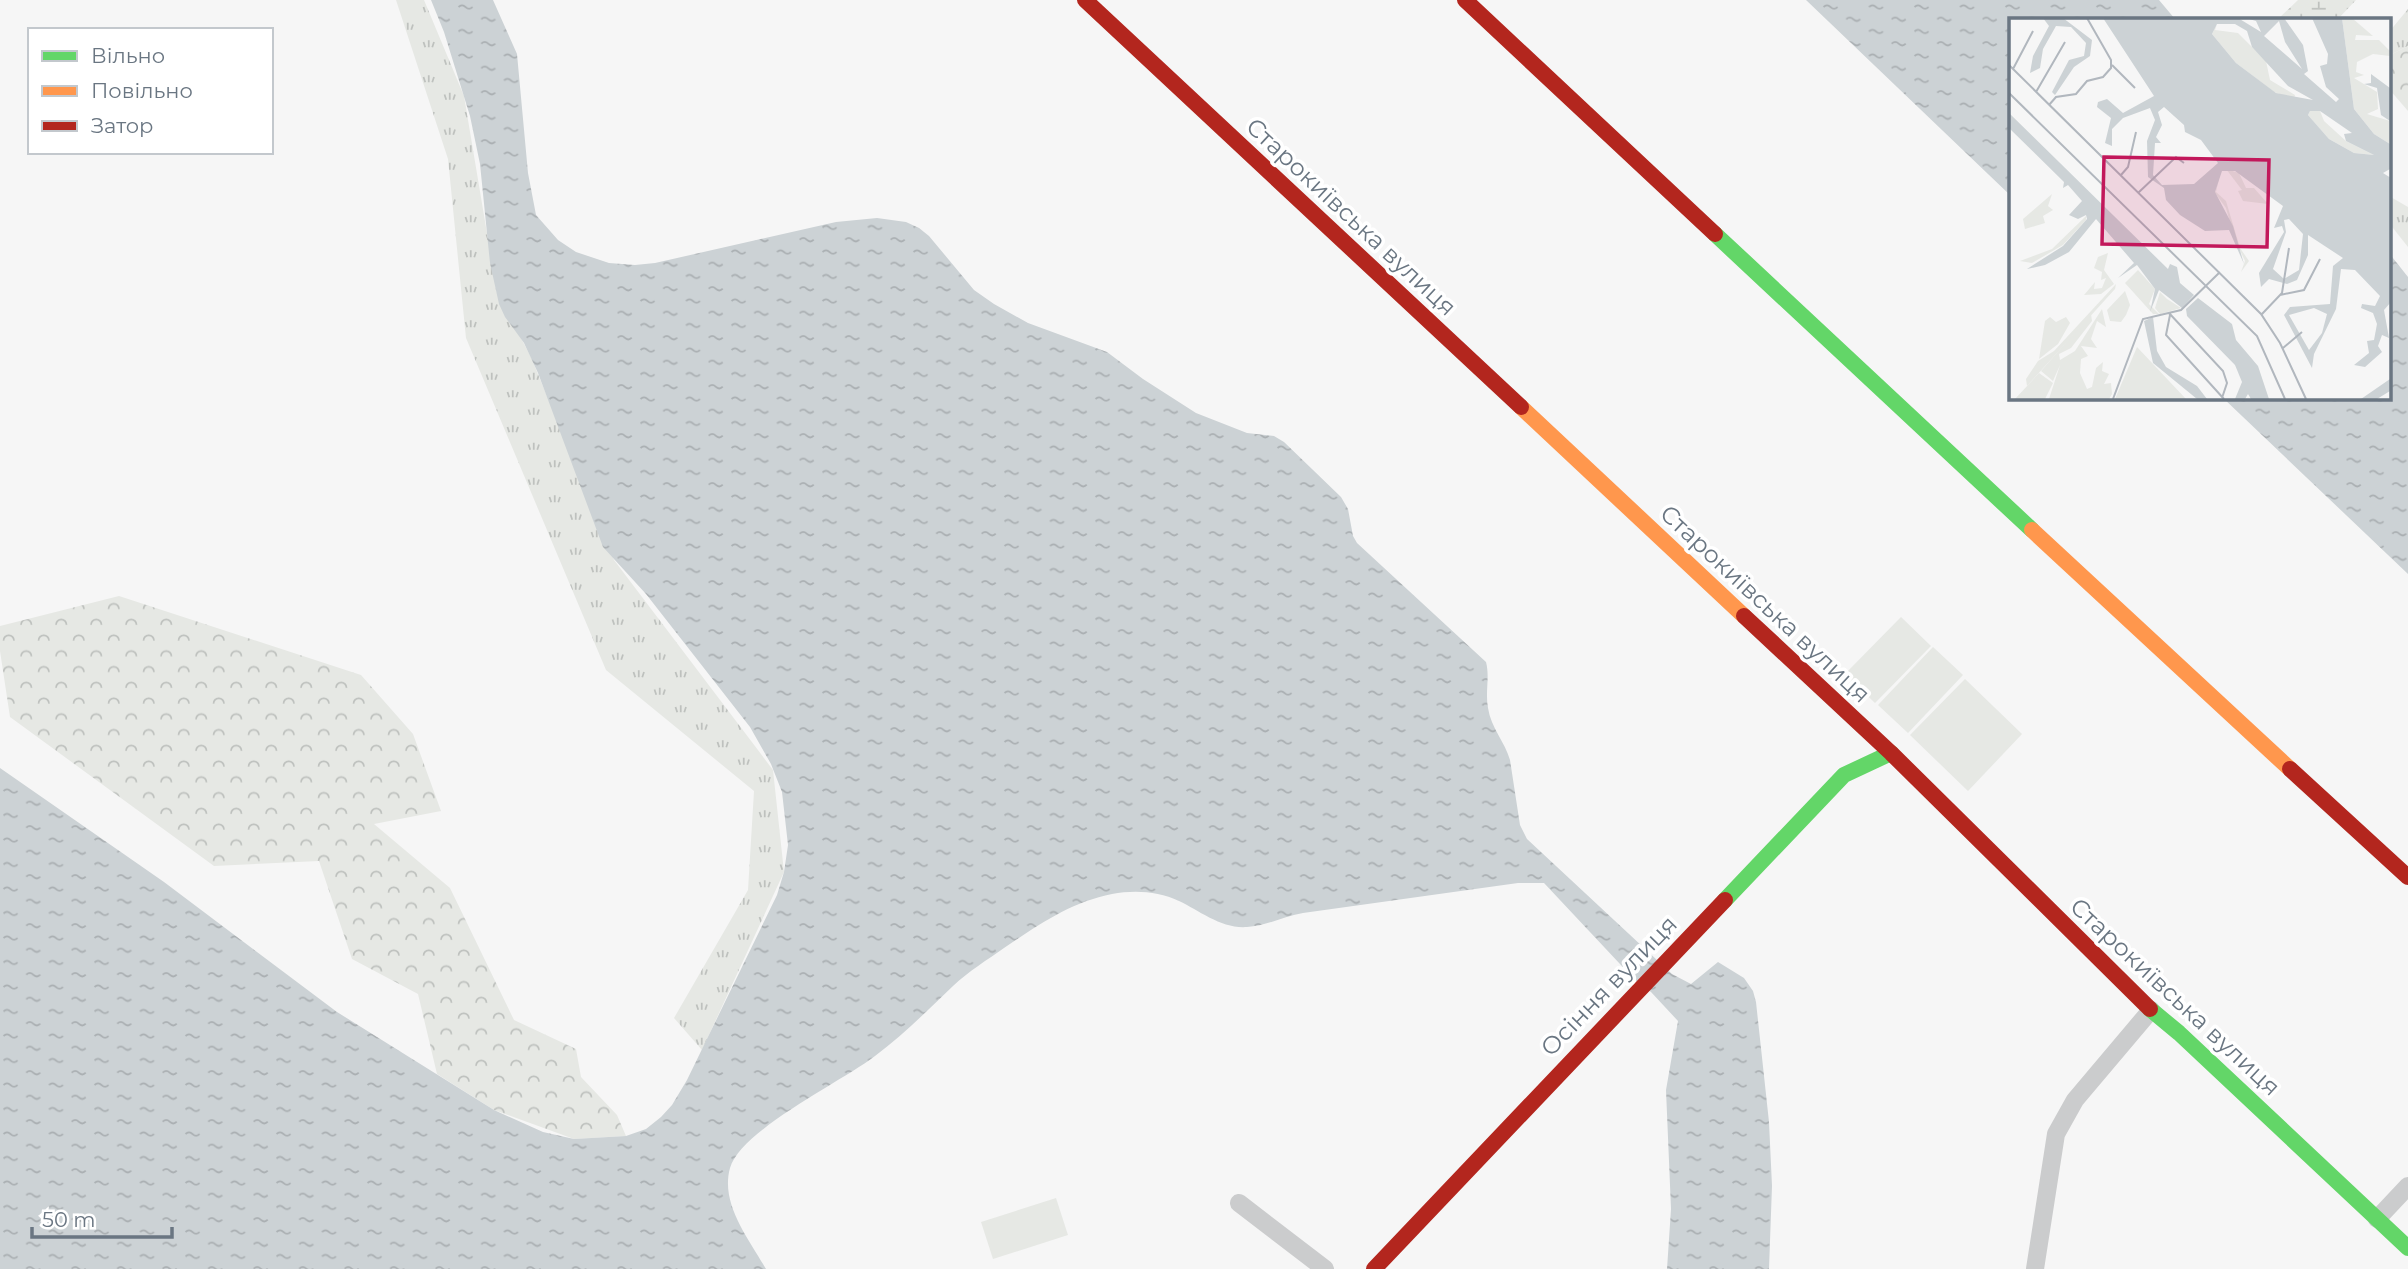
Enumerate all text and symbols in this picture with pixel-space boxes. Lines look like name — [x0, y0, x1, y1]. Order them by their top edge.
inset map — [2009, 18, 2390, 399]
legend — [28, 28, 273, 154]
text: Вільно — [91, 43, 165, 68]
text: Повільно — [91, 78, 193, 103]
street label: Старокиївська вулиця — [1240, 112, 1462, 322]
text: Затор — [91, 113, 153, 138]
street label: Старокиївська вулиця — [1654, 499, 1876, 709]
street label: Старокиївська вулиця — [2064, 892, 2286, 1102]
street label: Осіння вулиця — [1534, 909, 1683, 1062]
scale bar — [32, 1196, 172, 1240]
text: 50 m — [42, 1207, 96, 1232]

